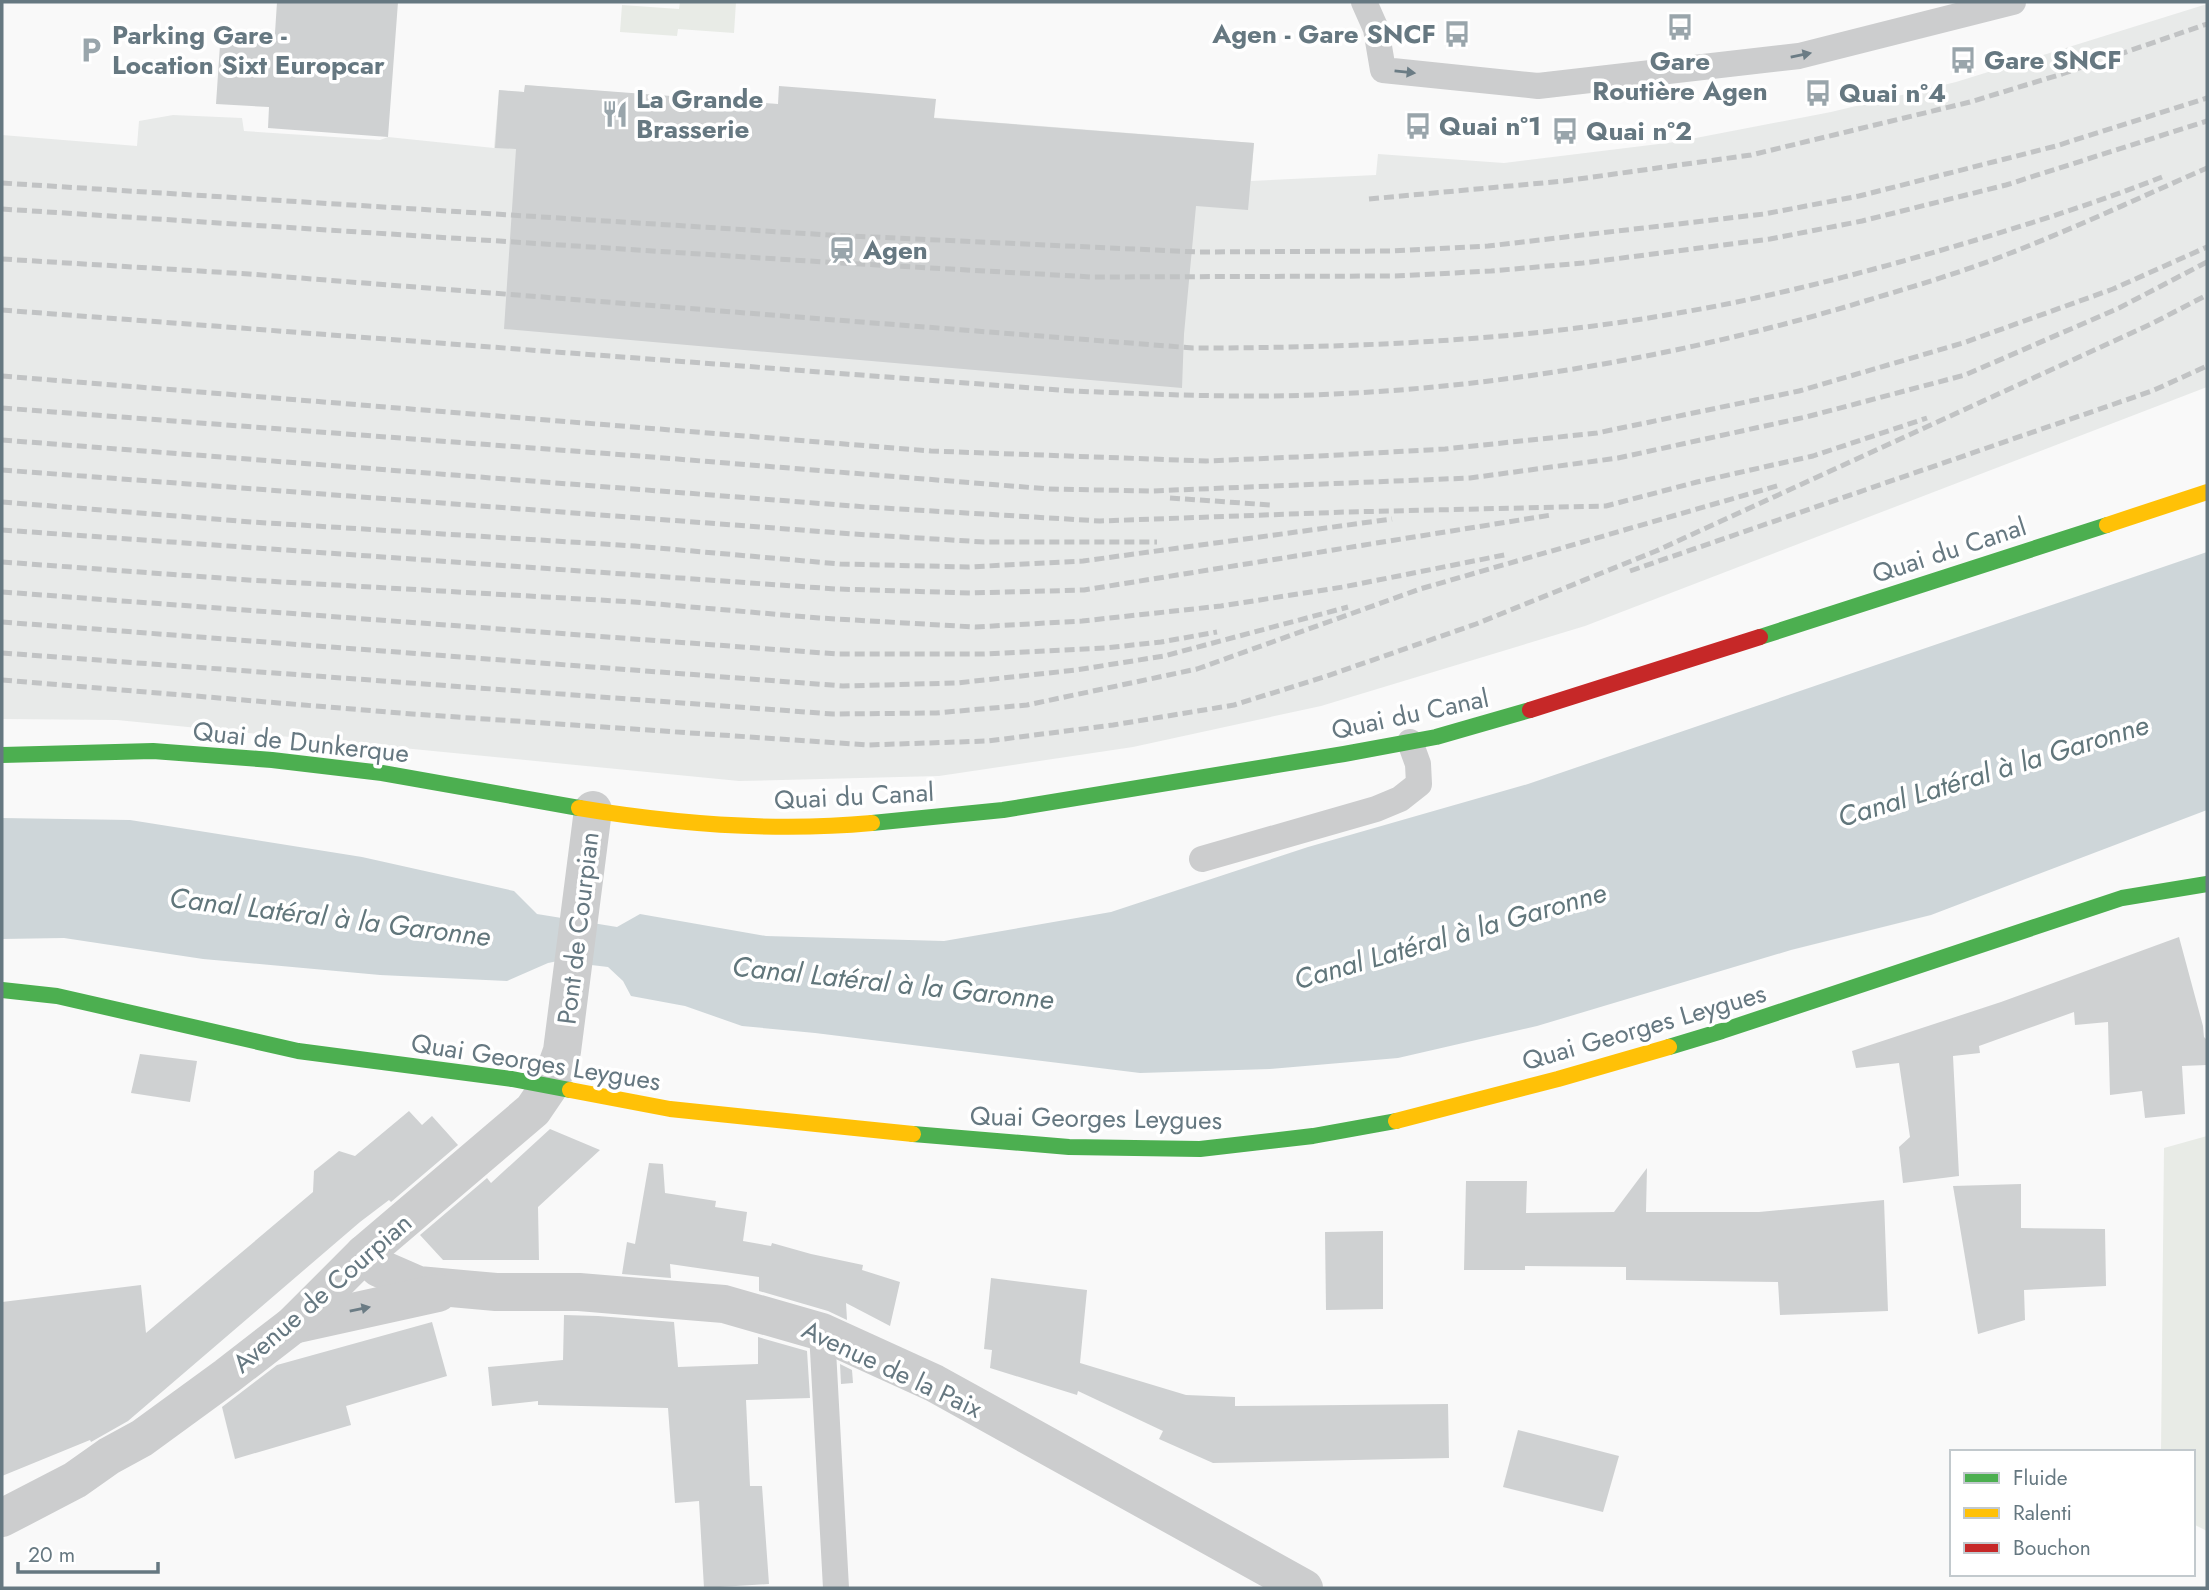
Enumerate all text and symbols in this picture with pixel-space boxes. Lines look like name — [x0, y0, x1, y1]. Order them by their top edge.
bus stop icon: Gare Routière Agen — [1665, 12, 1695, 42]
place label: Agen - Gare SNCF — [1211, 15, 1436, 53]
place label: Parking Gare - Location Sixt Europcar — [112, 16, 385, 84]
bus stop icon: Agen - Gare SNCF — [1442, 19, 1472, 49]
parking icon: Parking Gare - Location Sixt Europcar — [76, 35, 106, 65]
place label: Gare SNCF — [1984, 41, 2122, 79]
place label: Gare Routière Agen — [1592, 42, 1768, 110]
bus stop icon: Gare SNCF — [1948, 45, 1978, 75]
one-way arrow — [1790, 49, 1812, 60]
one-way arrow — [1394, 67, 1416, 78]
place label: Quai n°4 — [1839, 74, 1946, 112]
bus stop icon: Quai n°4 — [1803, 78, 1833, 108]
place label: La Grande Brasserie — [636, 80, 763, 148]
restaurant icon: La Grande Brasserie — [600, 99, 630, 129]
place label: Quai n°1 — [1439, 107, 1541, 145]
bus stop icon: Quai n°1 — [1403, 111, 1433, 141]
place label: Quai n°2 — [1586, 112, 1692, 150]
bus stop icon: Quai n°2 — [1550, 116, 1580, 146]
place label: Agen — [862, 231, 928, 269]
station icon: Agen — [827, 235, 857, 265]
street label: Quai du Canal — [1867, 507, 2031, 593]
street label: Quai du Canal — [1328, 679, 1492, 749]
water label: Canal Latéral à la Garonne — [1833, 704, 2153, 838]
street label: Quai de Dunkerque — [191, 712, 411, 772]
street label: Quai du Canal — [773, 773, 935, 819]
street label: Pont de Courpian — [547, 830, 609, 1026]
water label: Canal Latéral à la Garonne — [1289, 872, 1611, 1000]
water label: Canal Latéral à la Garonne — [167, 877, 493, 957]
water label: Canal Latéral à la Garonne — [730, 946, 1056, 1020]
street label: Quai Georges Leygues — [1518, 974, 1770, 1080]
street label: Quai Georges Leygues — [409, 1024, 663, 1100]
street label: Quai Georges Leygues — [970, 1097, 1222, 1139]
street label: Avenue de Courpian — [224, 1204, 420, 1382]
one-way arrow — [349, 1304, 371, 1315]
street label: Avenue de la Paix — [796, 1311, 988, 1427]
legend — [1950, 1450, 2195, 1576]
text: Fluide — [2013, 1463, 2068, 1493]
text: Ralenti — [2013, 1498, 2072, 1528]
scale bar — [18, 1530, 158, 1574]
text: Bouchon — [2013, 1533, 2091, 1563]
text: 20 m — [28, 1540, 75, 1570]

